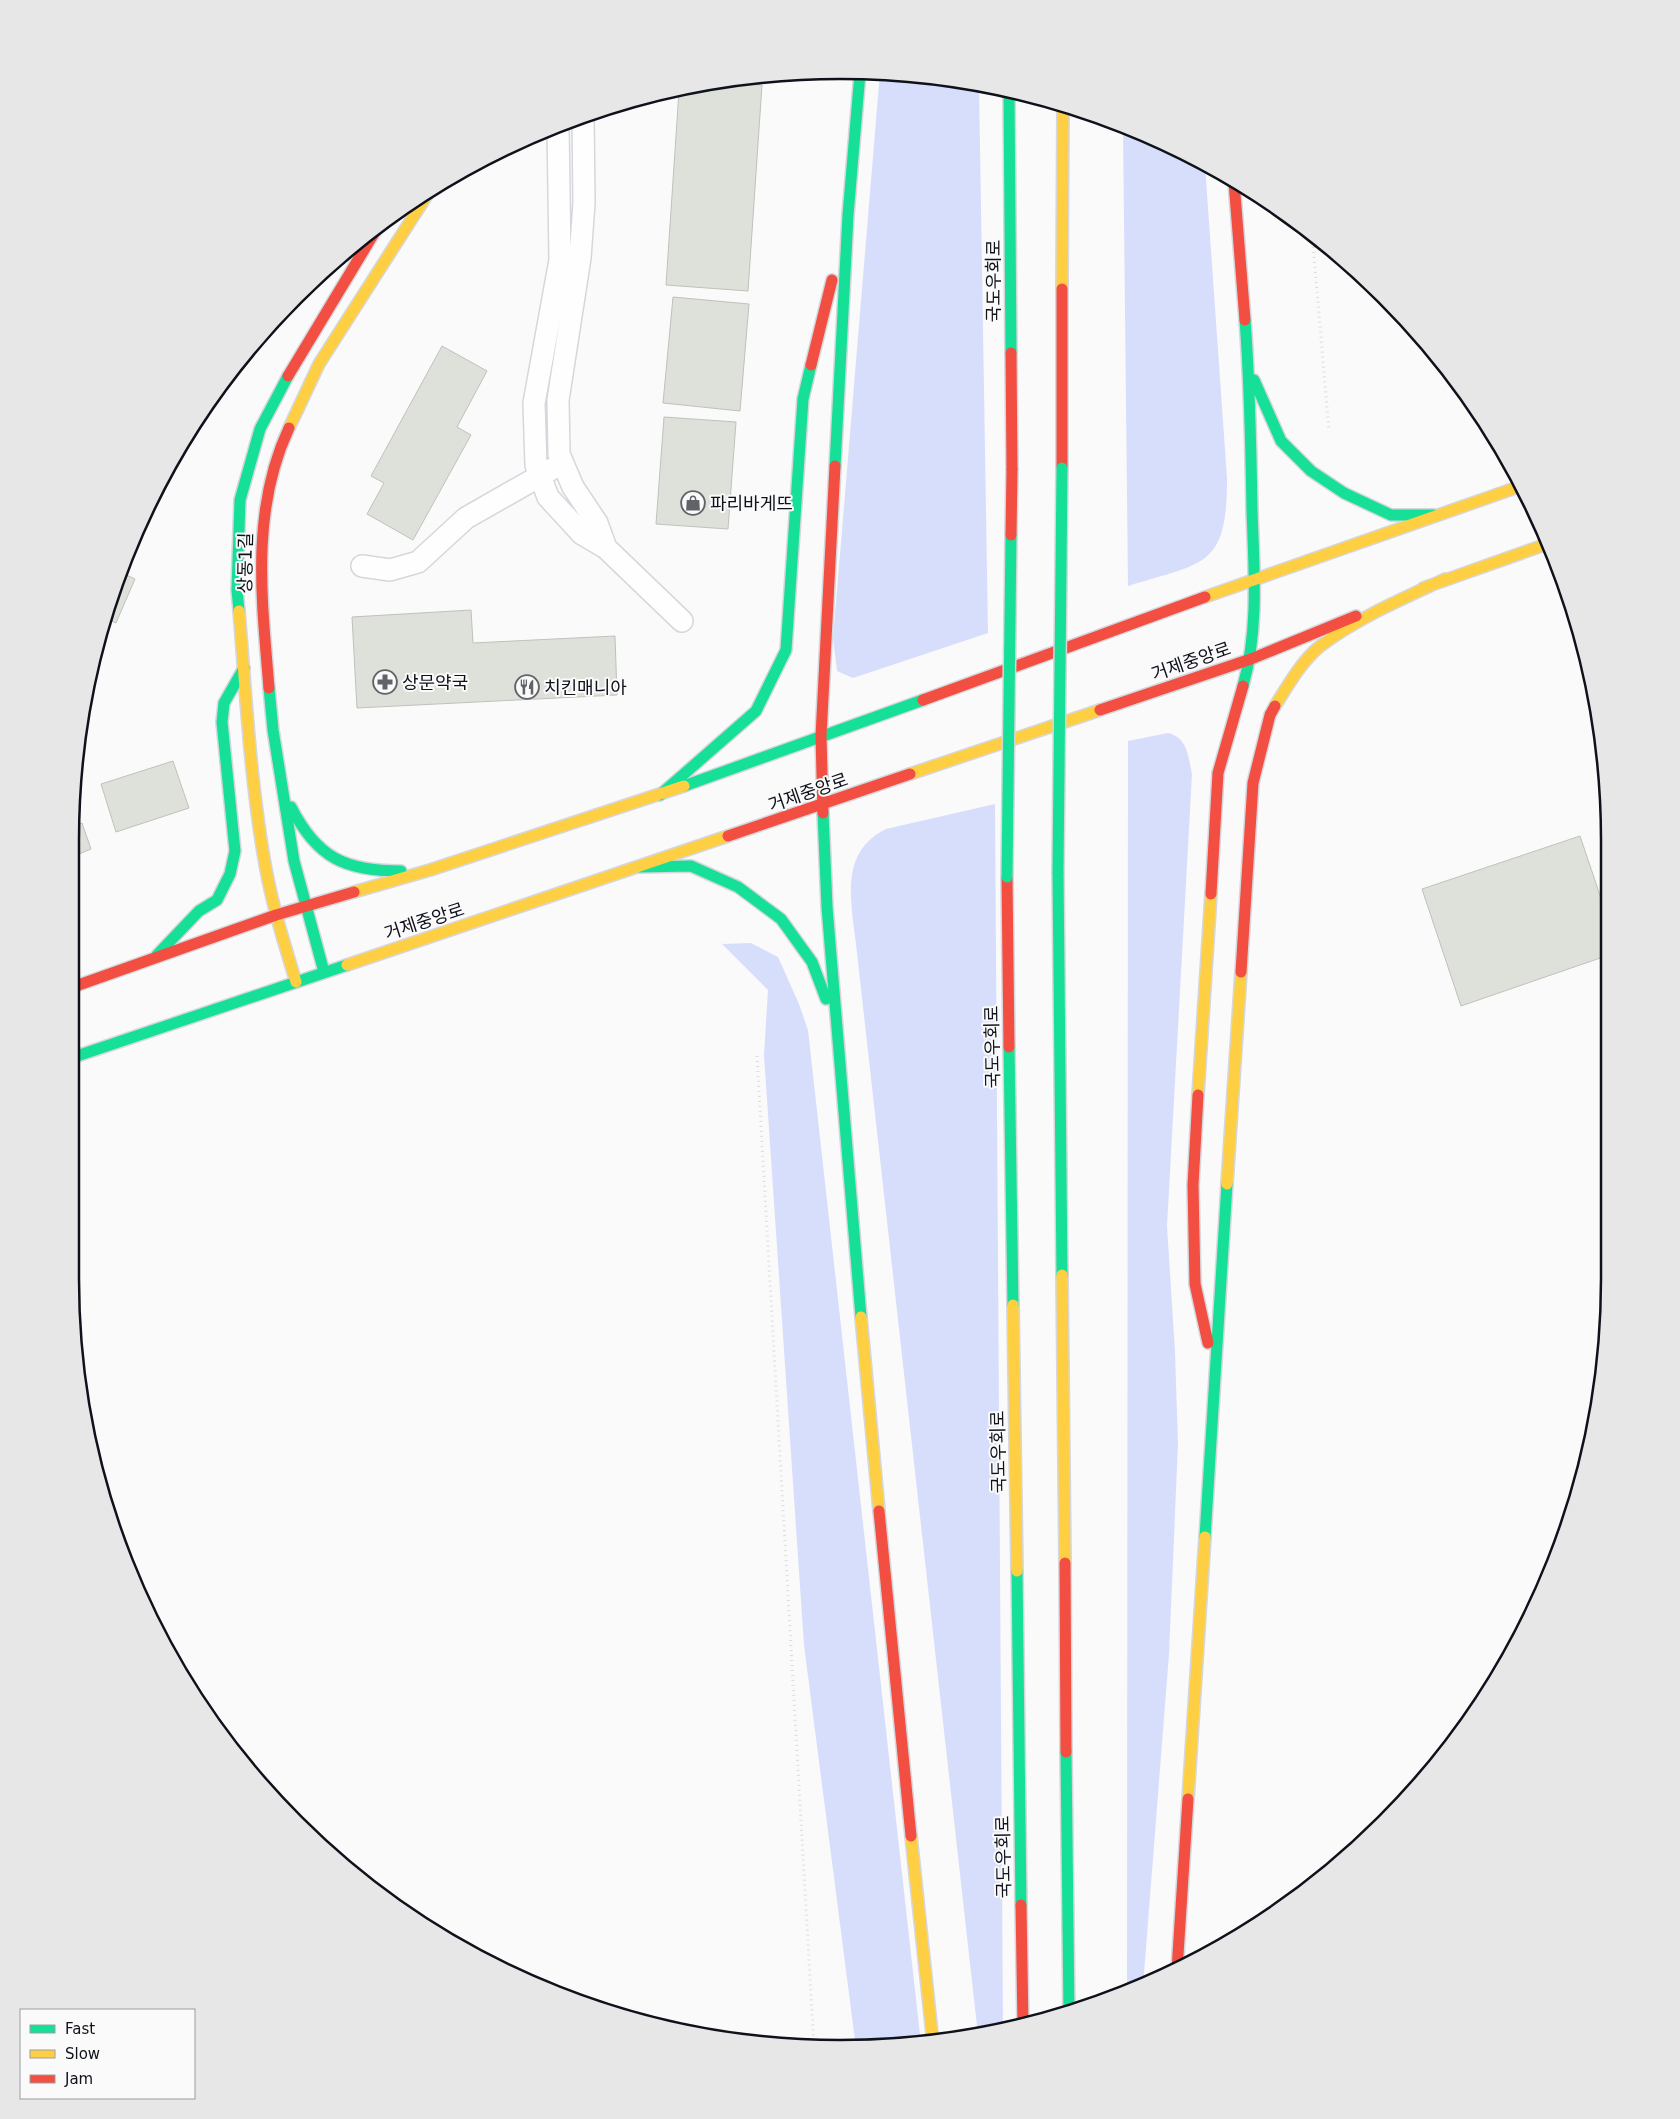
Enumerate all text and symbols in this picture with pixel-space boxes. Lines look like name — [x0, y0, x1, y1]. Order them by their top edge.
street label: 국도우회로 — [983, 240, 1004, 322]
shop icon: 파리바게뜨 — [680, 490, 706, 516]
place label: 파리바게뜨 — [710, 493, 793, 514]
street label: 상동1길 — [234, 532, 256, 594]
street label: 거제중앙로 — [1148, 638, 1234, 684]
pharmacy icon: 상문약국 — [372, 669, 398, 695]
place label: 상문약국 — [402, 672, 468, 693]
restaurant icon: 치킨매니아 — [514, 674, 540, 700]
place label: 치킨매니아 — [544, 677, 627, 698]
street label: 거제중앙로 — [765, 769, 851, 815]
street label: 거제중앙로 — [381, 898, 467, 944]
street label: 국도우회로 — [981, 1005, 1003, 1089]
street label: 국도우회로 — [987, 1410, 1009, 1494]
street label: 국도우회로 — [992, 1815, 1014, 1899]
legend — [20, 2009, 195, 2099]
text: Fast — [65, 2020, 95, 2038]
text: Slow — [65, 2045, 100, 2063]
text: Jam — [64, 2070, 93, 2088]

